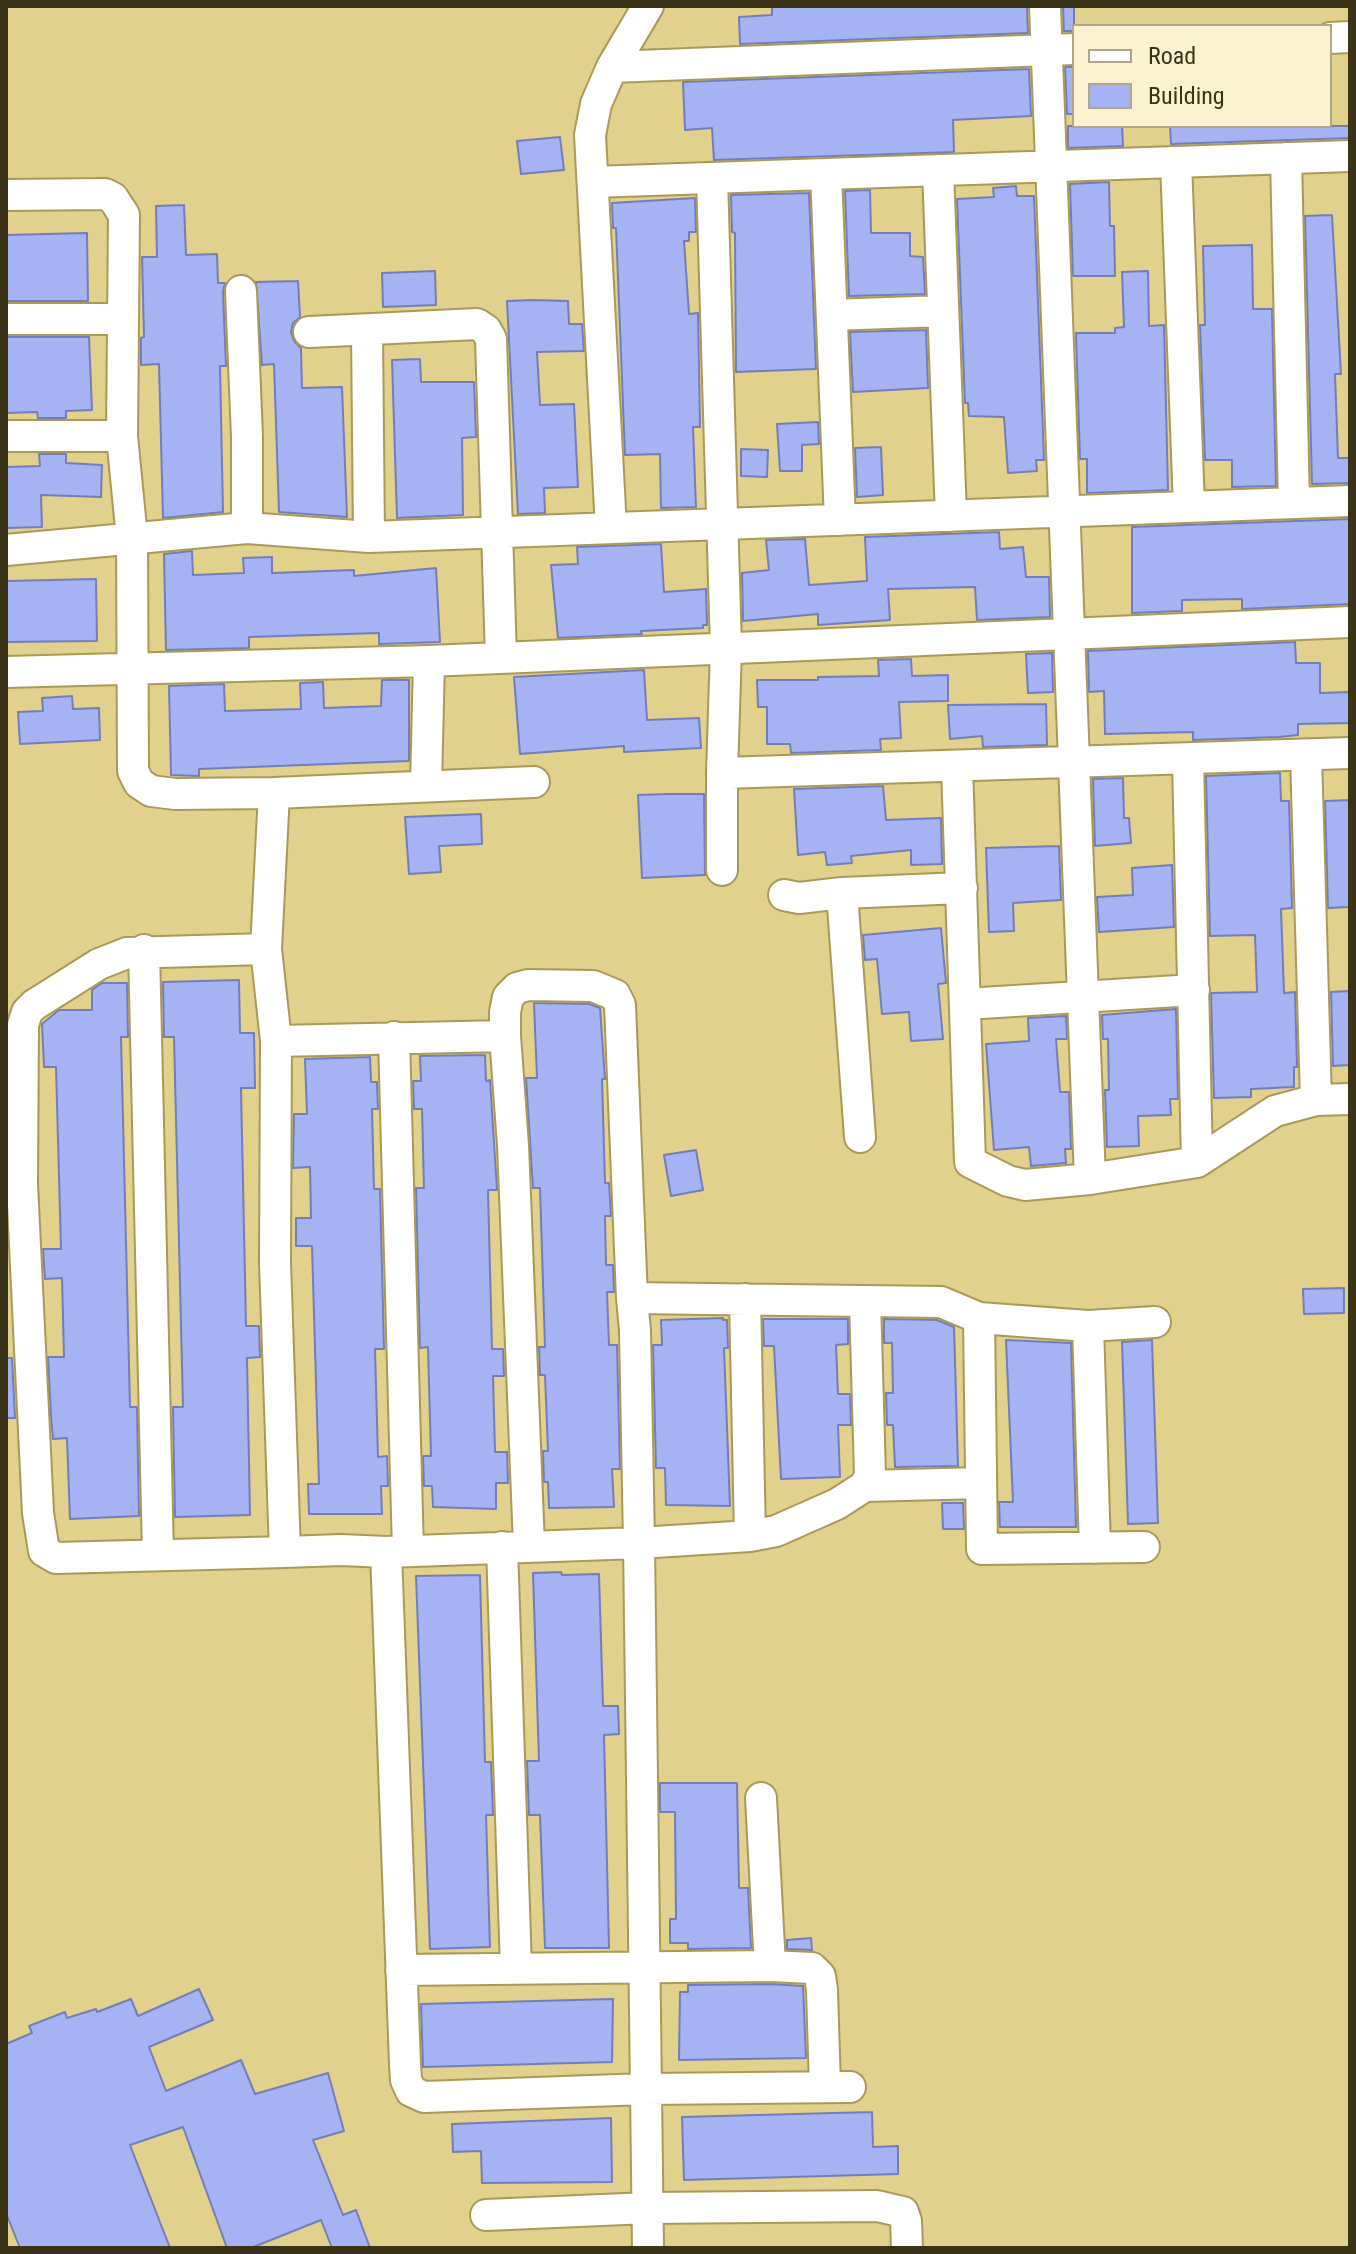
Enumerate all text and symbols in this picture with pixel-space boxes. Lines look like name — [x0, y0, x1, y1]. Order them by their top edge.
legend — [1072, 24, 1332, 128]
text: Road — [1148, 42, 1196, 70]
text: Building — [1148, 82, 1225, 110]

